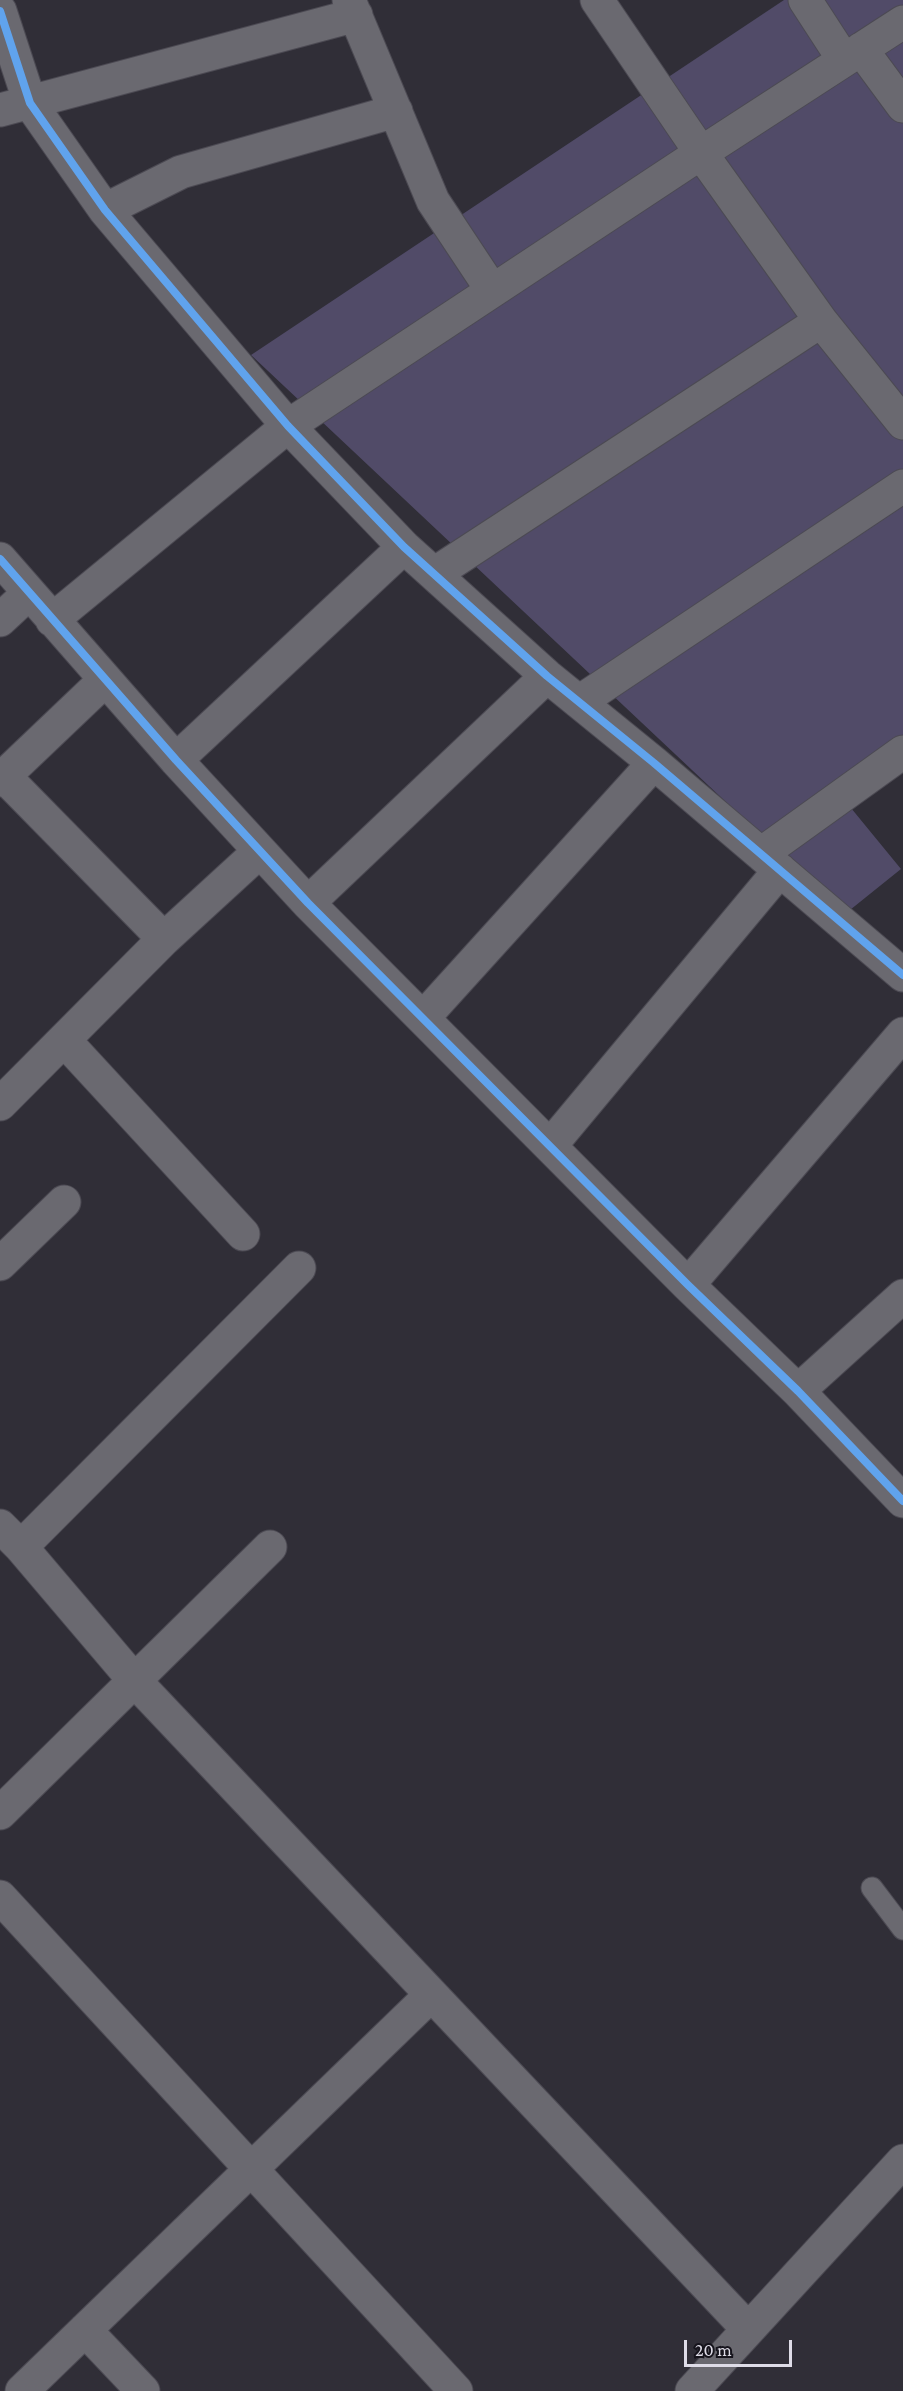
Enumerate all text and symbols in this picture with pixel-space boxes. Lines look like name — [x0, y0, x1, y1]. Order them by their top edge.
scale bar — [687, 2328, 795, 2366]
text: 20 m — [695, 2340, 732, 2360]

